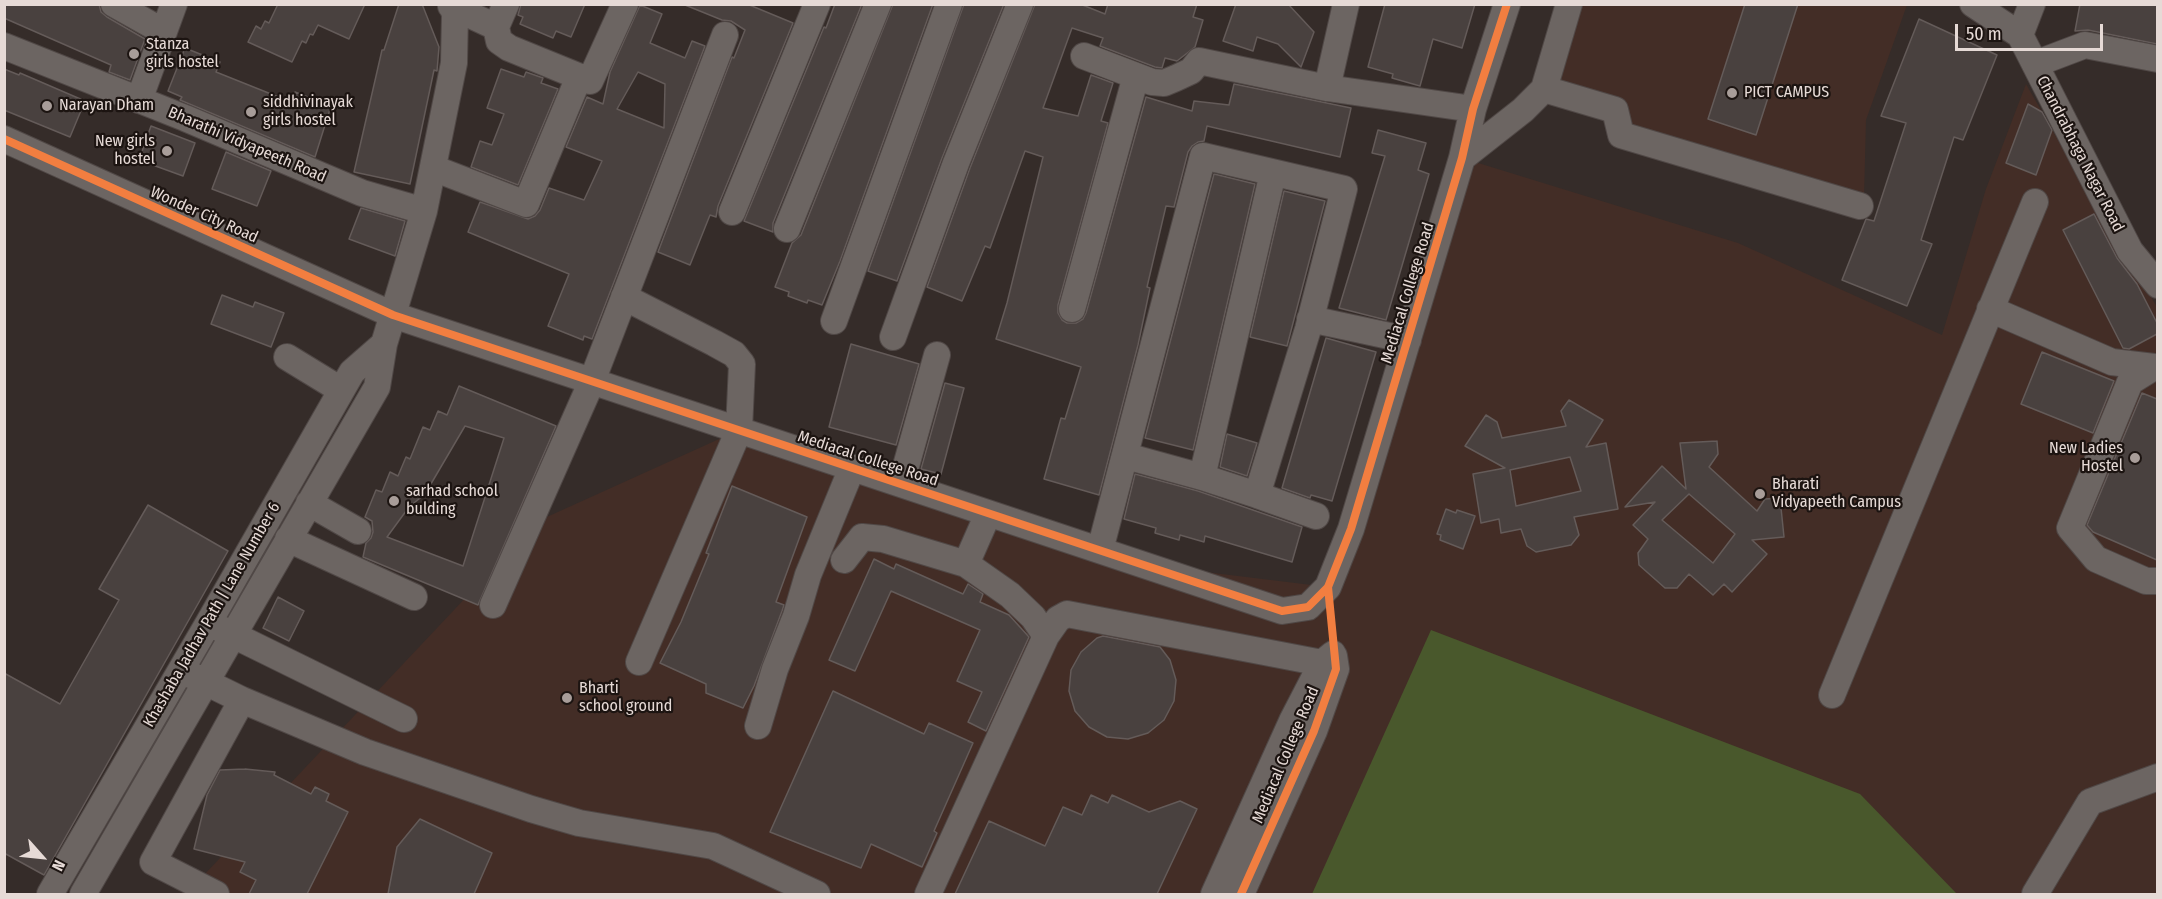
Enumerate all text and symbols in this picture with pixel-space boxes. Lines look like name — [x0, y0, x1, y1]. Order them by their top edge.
scale bar — [1958, 12, 2106, 50]
text: 50 m — [1966, 23, 2002, 45]
place label: Stanza girls hostel — [146, 35, 219, 73]
marker: Stanza girls hostel — [127, 47, 141, 61]
street label: Chandrabhaga Nagar Road — [2032, 73, 2128, 235]
place label: PICT CAMPUS — [1744, 83, 1829, 103]
marker: PICT CAMPUS — [1725, 86, 1739, 100]
place label: siddhivinayak girls hostel — [263, 93, 353, 131]
place label: Narayan Dham — [59, 96, 154, 116]
marker: Narayan Dham — [40, 99, 54, 113]
street label: Bharathi Vidyapeeth Road — [165, 103, 329, 187]
marker: siddhivinayak girls hostel — [244, 105, 258, 119]
place label: New girls hostel — [95, 132, 155, 170]
marker: New girls hostel — [160, 144, 174, 158]
street label: Wonder City Road — [147, 183, 261, 247]
street label: Mediacal College Road — [1377, 220, 1439, 366]
street label: Mediacal College Road — [795, 427, 941, 491]
place label: New Ladies Hostel — [2049, 439, 2123, 477]
marker: New Ladies Hostel — [2128, 451, 2142, 465]
place label: Bharati Vidyapeeth Campus — [1772, 475, 1901, 513]
place label: sarhad school bulding — [406, 482, 498, 520]
marker: Bharati Vidyapeeth Campus — [1753, 487, 1767, 501]
marker: sarhad school bulding — [387, 494, 401, 508]
street label: Khashaba Jadhav Path | Lane Number 6 — [140, 499, 284, 731]
place label: Bharti school ground — [579, 679, 672, 717]
street label: Mediacal College Road — [1249, 684, 1323, 826]
marker: Bharti school ground — [560, 691, 574, 705]
north arrow — [12, 827, 72, 887]
text: N — [48, 857, 69, 874]

